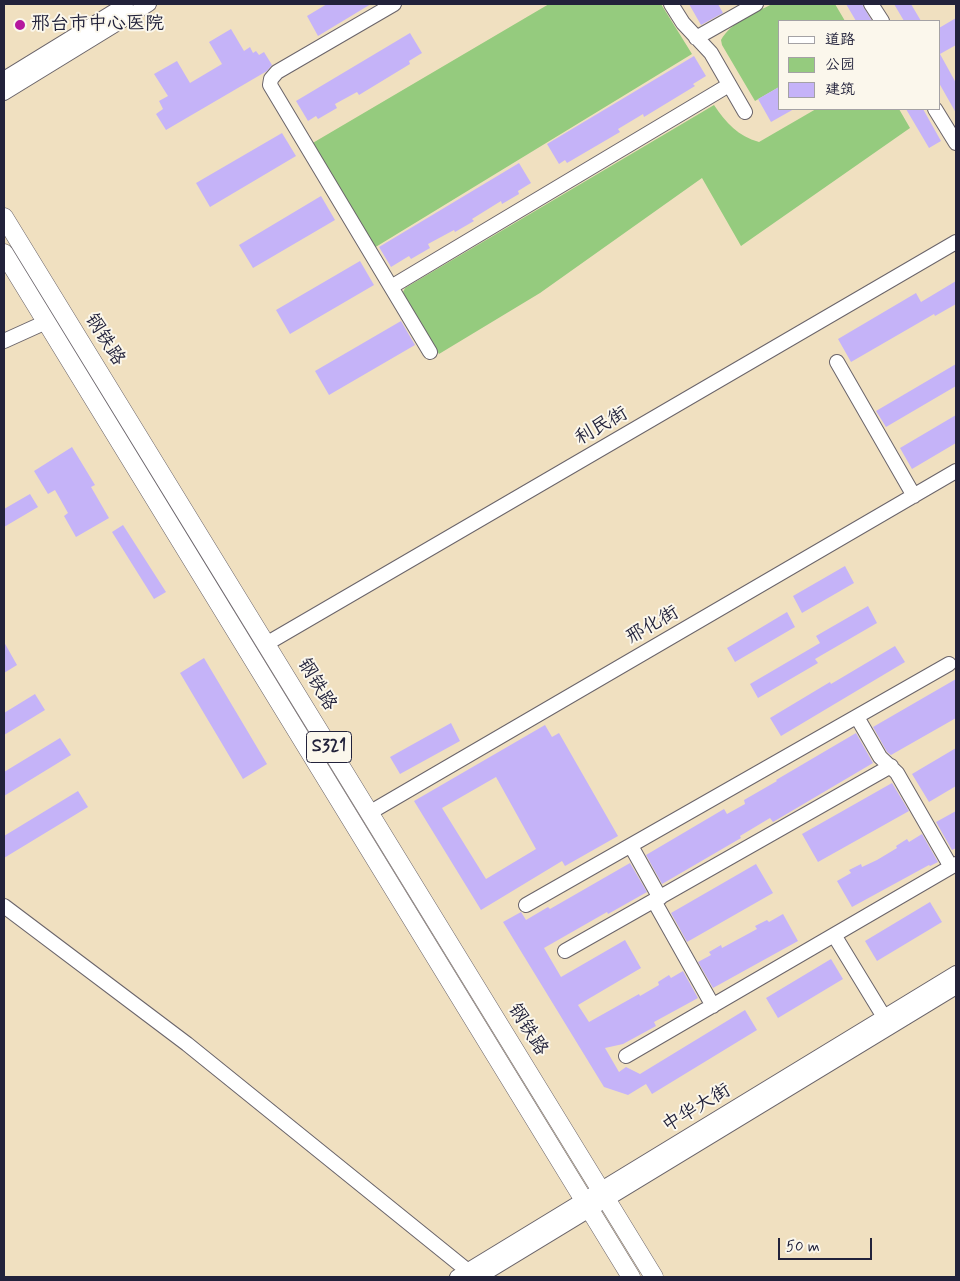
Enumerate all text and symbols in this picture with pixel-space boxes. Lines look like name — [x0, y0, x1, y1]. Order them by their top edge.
place label: 邢台市中心医院 — [31, 14, 164, 36]
marker: 邢台市中心医院 — [13, 18, 27, 32]
legend — [778, 20, 940, 110]
text: 道路 — [825, 30, 855, 50]
text: 公园 — [825, 55, 855, 75]
text: 建筑 — [825, 80, 855, 100]
street label: 钢铁路 — [79, 310, 129, 370]
street label: 利民街 — [572, 403, 632, 451]
street label: 邢化街 — [623, 602, 683, 650]
street label: 钢铁路 — [292, 655, 340, 715]
road number: S321 — [306, 732, 352, 762]
street label: 钢铁路 — [502, 1000, 552, 1060]
street label: 中华大街 — [659, 1080, 735, 1138]
scale bar — [780, 1228, 874, 1260]
text: 50 m — [786, 1237, 820, 1257]

